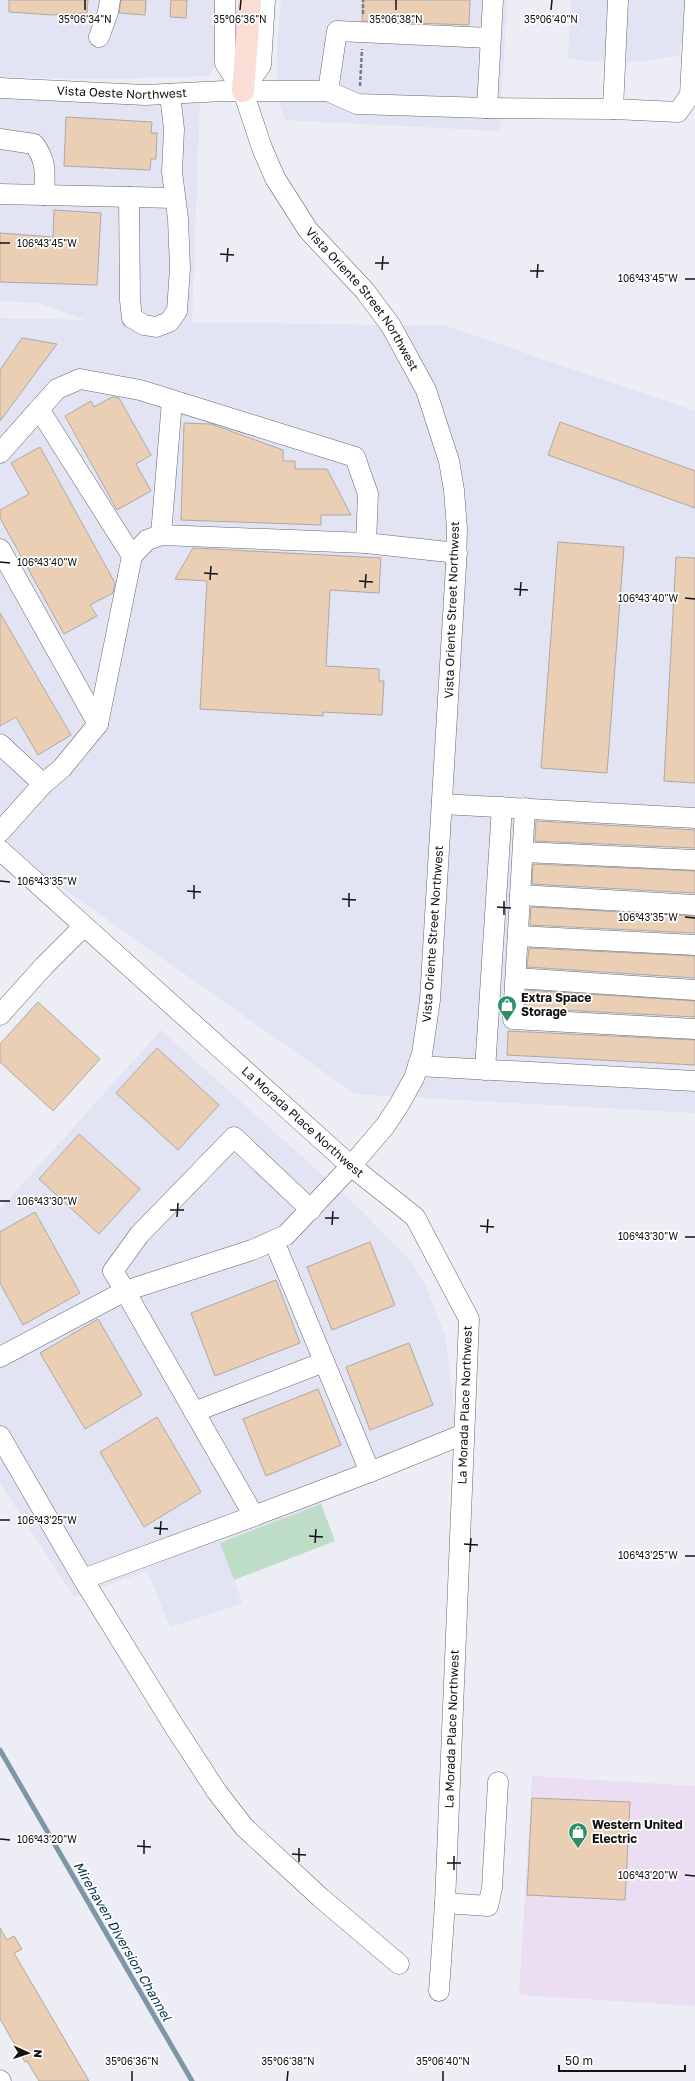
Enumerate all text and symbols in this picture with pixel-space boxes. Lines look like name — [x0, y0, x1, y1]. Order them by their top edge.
text: 35°06'34"N — [58, 13, 112, 25]
text: 35°06'36"N — [213, 13, 267, 25]
text: 35°06'38"N — [369, 13, 423, 25]
text: 35°06'40"N — [524, 13, 578, 25]
street label: Vista Oeste Northwest — [56, 83, 188, 102]
street label: Vista Oriente Street Northwest — [303, 224, 422, 374]
text: 106°43'45"W — [17, 237, 77, 249]
text: 106°43'45"W — [618, 272, 678, 284]
street label: Vista Oriente Street Northwest — [441, 521, 462, 699]
text: 106°43'40"W — [17, 556, 78, 568]
text: 106°43'40"W — [618, 592, 679, 604]
street label: Vista Oriente Street Northwest — [419, 845, 446, 1023]
text: 106°43'35"W — [17, 875, 77, 887]
text: 106°43'35"W — [618, 911, 678, 923]
place label: Extra Space Storage — [521, 990, 591, 1019]
shop icon: Extra Space Storage — [496, 994, 518, 1022]
street label: La Morada Place Northwest — [239, 1063, 367, 1180]
text: 106°43'30"W — [17, 1195, 77, 1207]
text: 106°43'30"W — [618, 1230, 678, 1242]
street label: La Morada Place Northwest — [454, 1325, 475, 1485]
text: 106°43'25"W — [17, 1514, 77, 1526]
text: 106°43'25"W — [618, 1549, 678, 1561]
street label: La Morada Place Northwest — [441, 1649, 462, 1809]
place label: Western United Electric — [592, 1817, 683, 1846]
shop icon: Western United Electric — [567, 1821, 589, 1849]
text: 106°43'20"W — [17, 1833, 77, 1845]
water label: Mirehaven Diversion Channel — [71, 1858, 176, 2024]
text: 106°43'20"W — [618, 1869, 678, 1881]
north arrow — [8, 2033, 48, 2073]
scale bar — [559, 2047, 685, 2073]
text: N — [32, 2049, 45, 2058]
text: 50 m — [565, 2053, 593, 2068]
text: 35°06'36"N — [105, 2055, 159, 2067]
text: 35°06'38"N — [261, 2055, 315, 2067]
text: 35°06'40"N — [416, 2055, 470, 2067]

